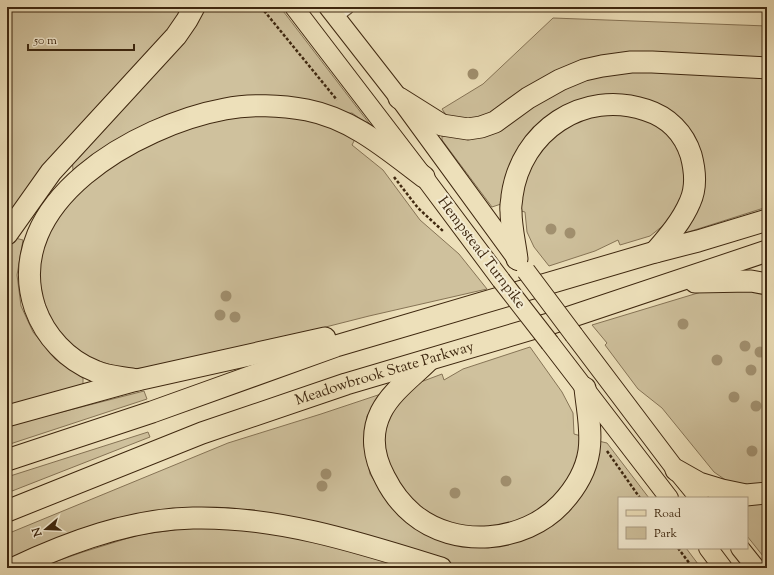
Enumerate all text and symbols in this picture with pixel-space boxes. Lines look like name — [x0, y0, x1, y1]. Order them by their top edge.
scale bar — [28, 26, 134, 52]
text: 50 m — [33, 32, 57, 50]
street label: Hempstead Turnpike — [432, 193, 530, 313]
street label: Meadowbrook State Parkway — [292, 336, 477, 411]
legend — [618, 497, 748, 549]
text: Road — [654, 505, 681, 523]
north arrow — [26, 509, 66, 549]
text: N — [28, 525, 47, 540]
text: Park — [654, 525, 677, 543]

